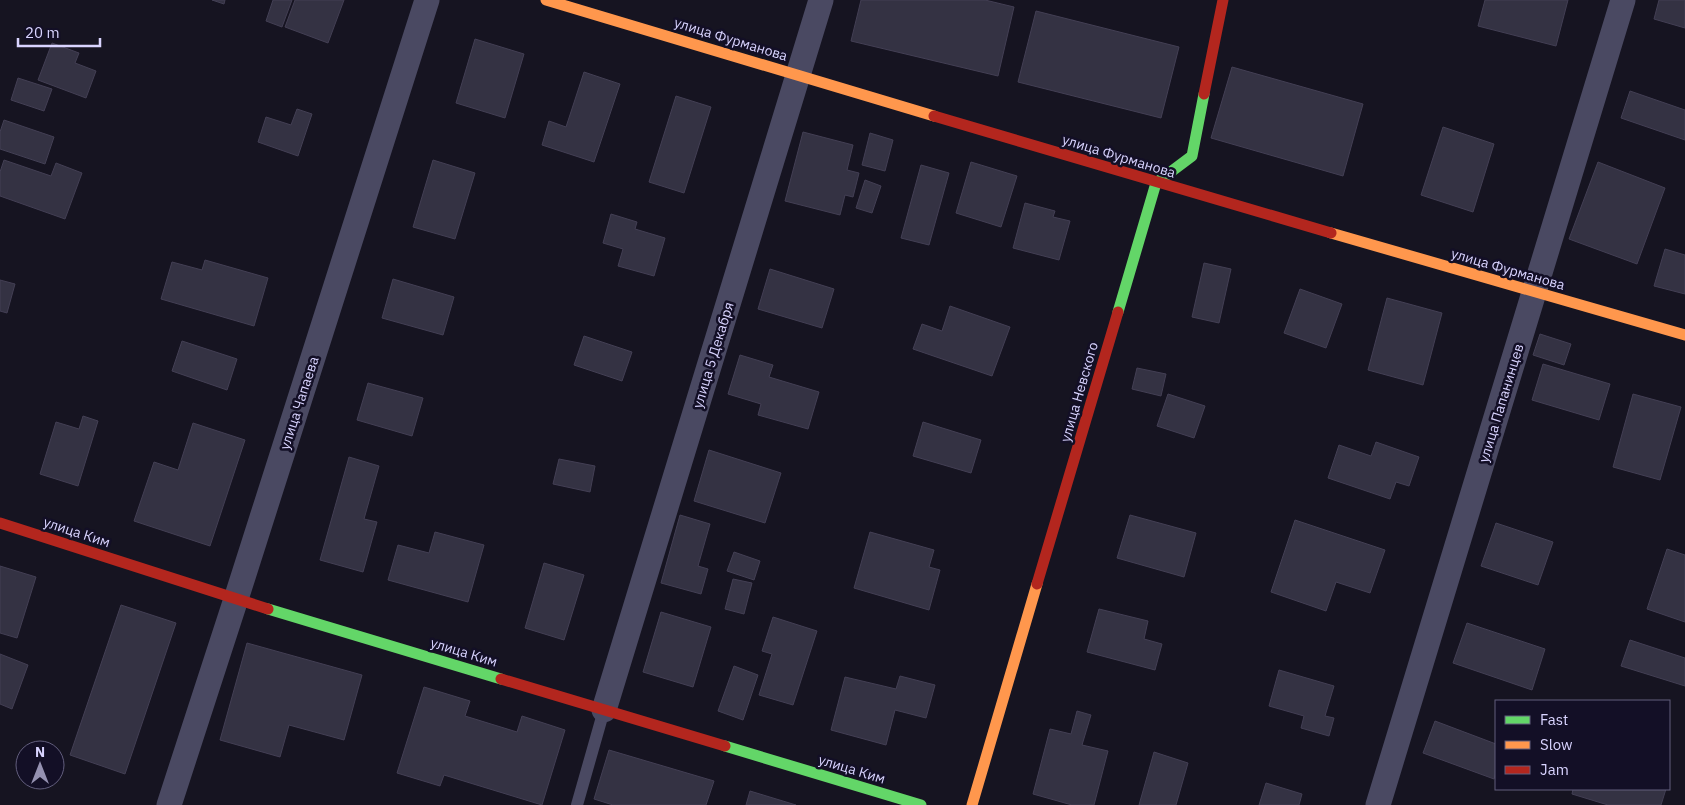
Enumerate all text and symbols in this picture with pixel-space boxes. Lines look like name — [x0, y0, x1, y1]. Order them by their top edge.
street label: улица Фурманова — [672, 13, 790, 65]
scale bar — [18, 15, 100, 47]
text: 20 m — [25, 23, 60, 42]
street label: улица Фурманова — [1060, 130, 1178, 182]
street label: улица Фурманова — [1449, 244, 1567, 294]
street label: улица 5 Декабря — [688, 300, 738, 410]
street label: улица Невского — [1056, 340, 1102, 444]
street label: улица Папанинцев — [1474, 341, 1528, 465]
street label: улица Чапаева — [275, 354, 323, 452]
street label: улица Ким — [41, 513, 113, 551]
street label: улица Ким — [428, 633, 500, 671]
legend — [1495, 700, 1670, 790]
text: Fast — [1540, 710, 1568, 729]
text: Slow — [1540, 735, 1573, 754]
north arrow — [15, 740, 65, 790]
text: N — [35, 743, 45, 761]
street label: улица Ким — [816, 750, 888, 788]
text: Jam — [1540, 760, 1569, 779]

